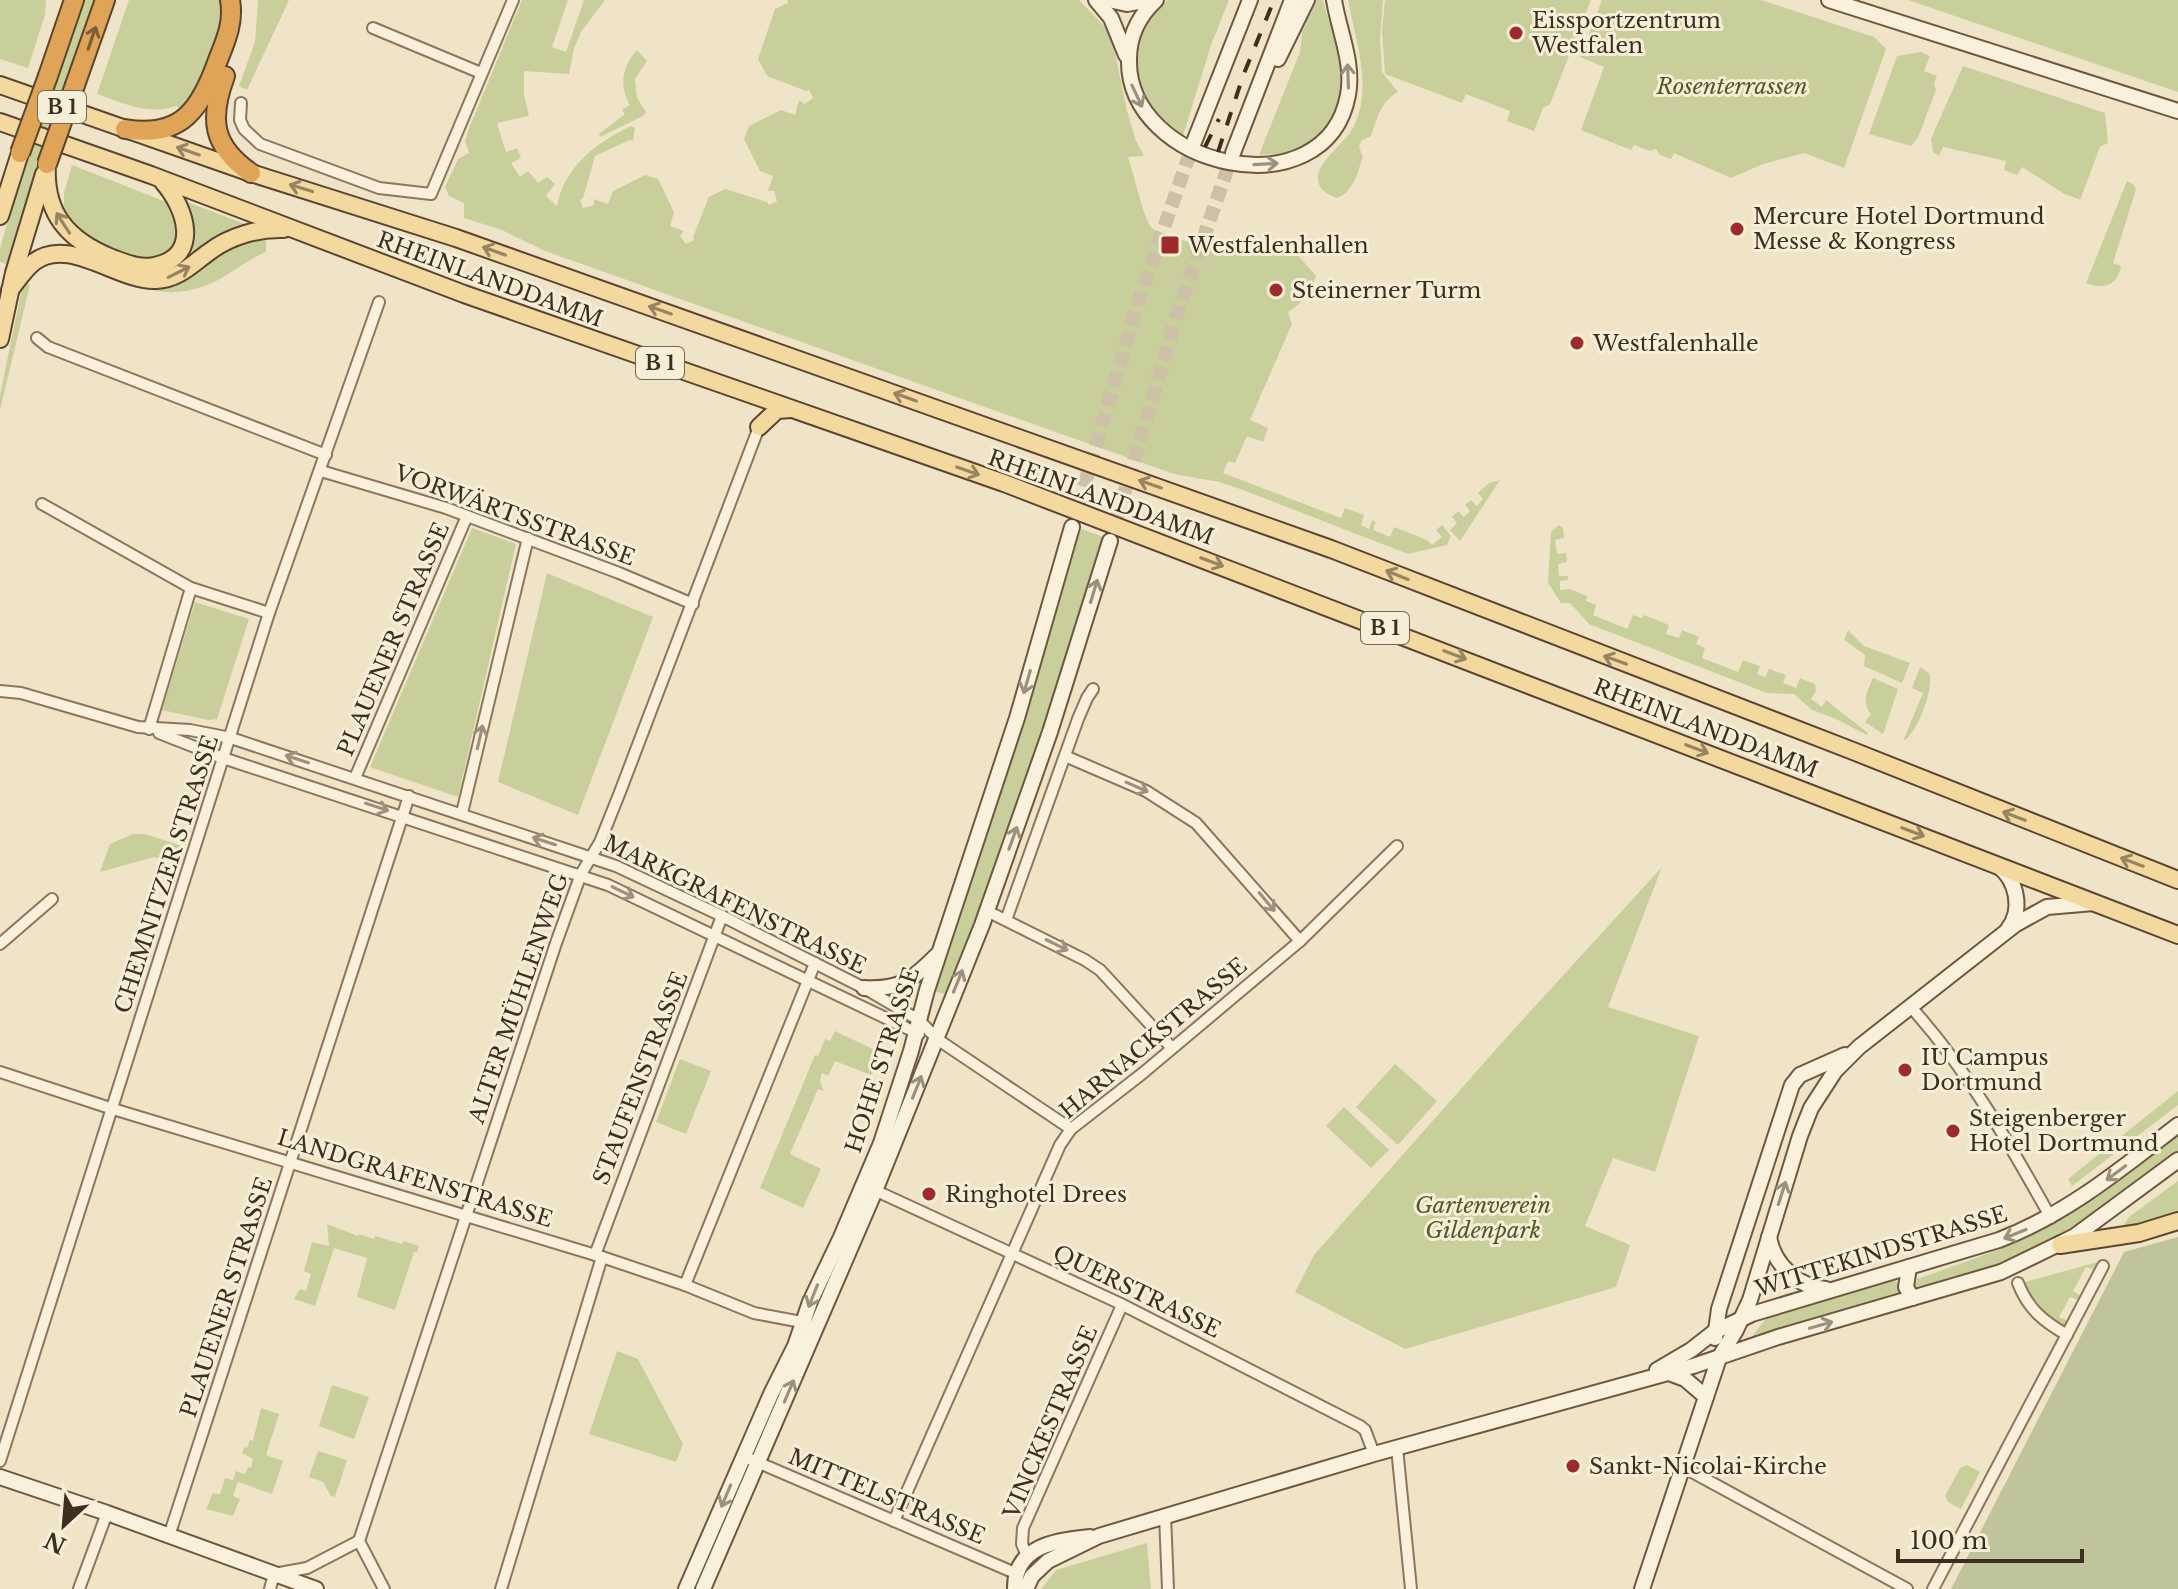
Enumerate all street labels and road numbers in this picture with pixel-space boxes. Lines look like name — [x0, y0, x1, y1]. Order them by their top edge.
road number: B 1 — [38, 91, 86, 123]
street label: RHEINLANDDAMM — [373, 226, 606, 333]
road number: B 1 — [636, 347, 684, 379]
street label: RHEINLANDDAMM — [984, 444, 1217, 551]
street label: VORWÄRTSSTRASSE — [390, 458, 639, 572]
street label: PLAUENER STRASSE — [332, 518, 455, 760]
road number: B 1 — [1361, 612, 1409, 644]
street label: RHEINLANDDAMM — [1590, 673, 1822, 784]
street label: CHEMNITZER STRASSE — [109, 732, 224, 1017]
street label: MARKGRAFENSTRASSE — [599, 829, 870, 980]
street label: ALTER MÜHLENWEG — [462, 869, 574, 1128]
street label: HARNACKSTRASSE — [1054, 952, 1252, 1125]
street label: HOHE STRASSE — [840, 964, 925, 1156]
street label: STAUFENSTRASSE — [587, 968, 694, 1188]
street label: LANDGRAFENSTRASSE — [274, 1124, 556, 1233]
street label: PLAUENER STRASSE — [175, 1173, 278, 1421]
street label: WITTEKINDSTRASSE — [1751, 1200, 2010, 1303]
street label: QUERSTRASSE — [1049, 1239, 1225, 1344]
street label: VINCKESTRASSE — [997, 1322, 1103, 1524]
street label: MITTELSTRASSE — [785, 1443, 989, 1550]

